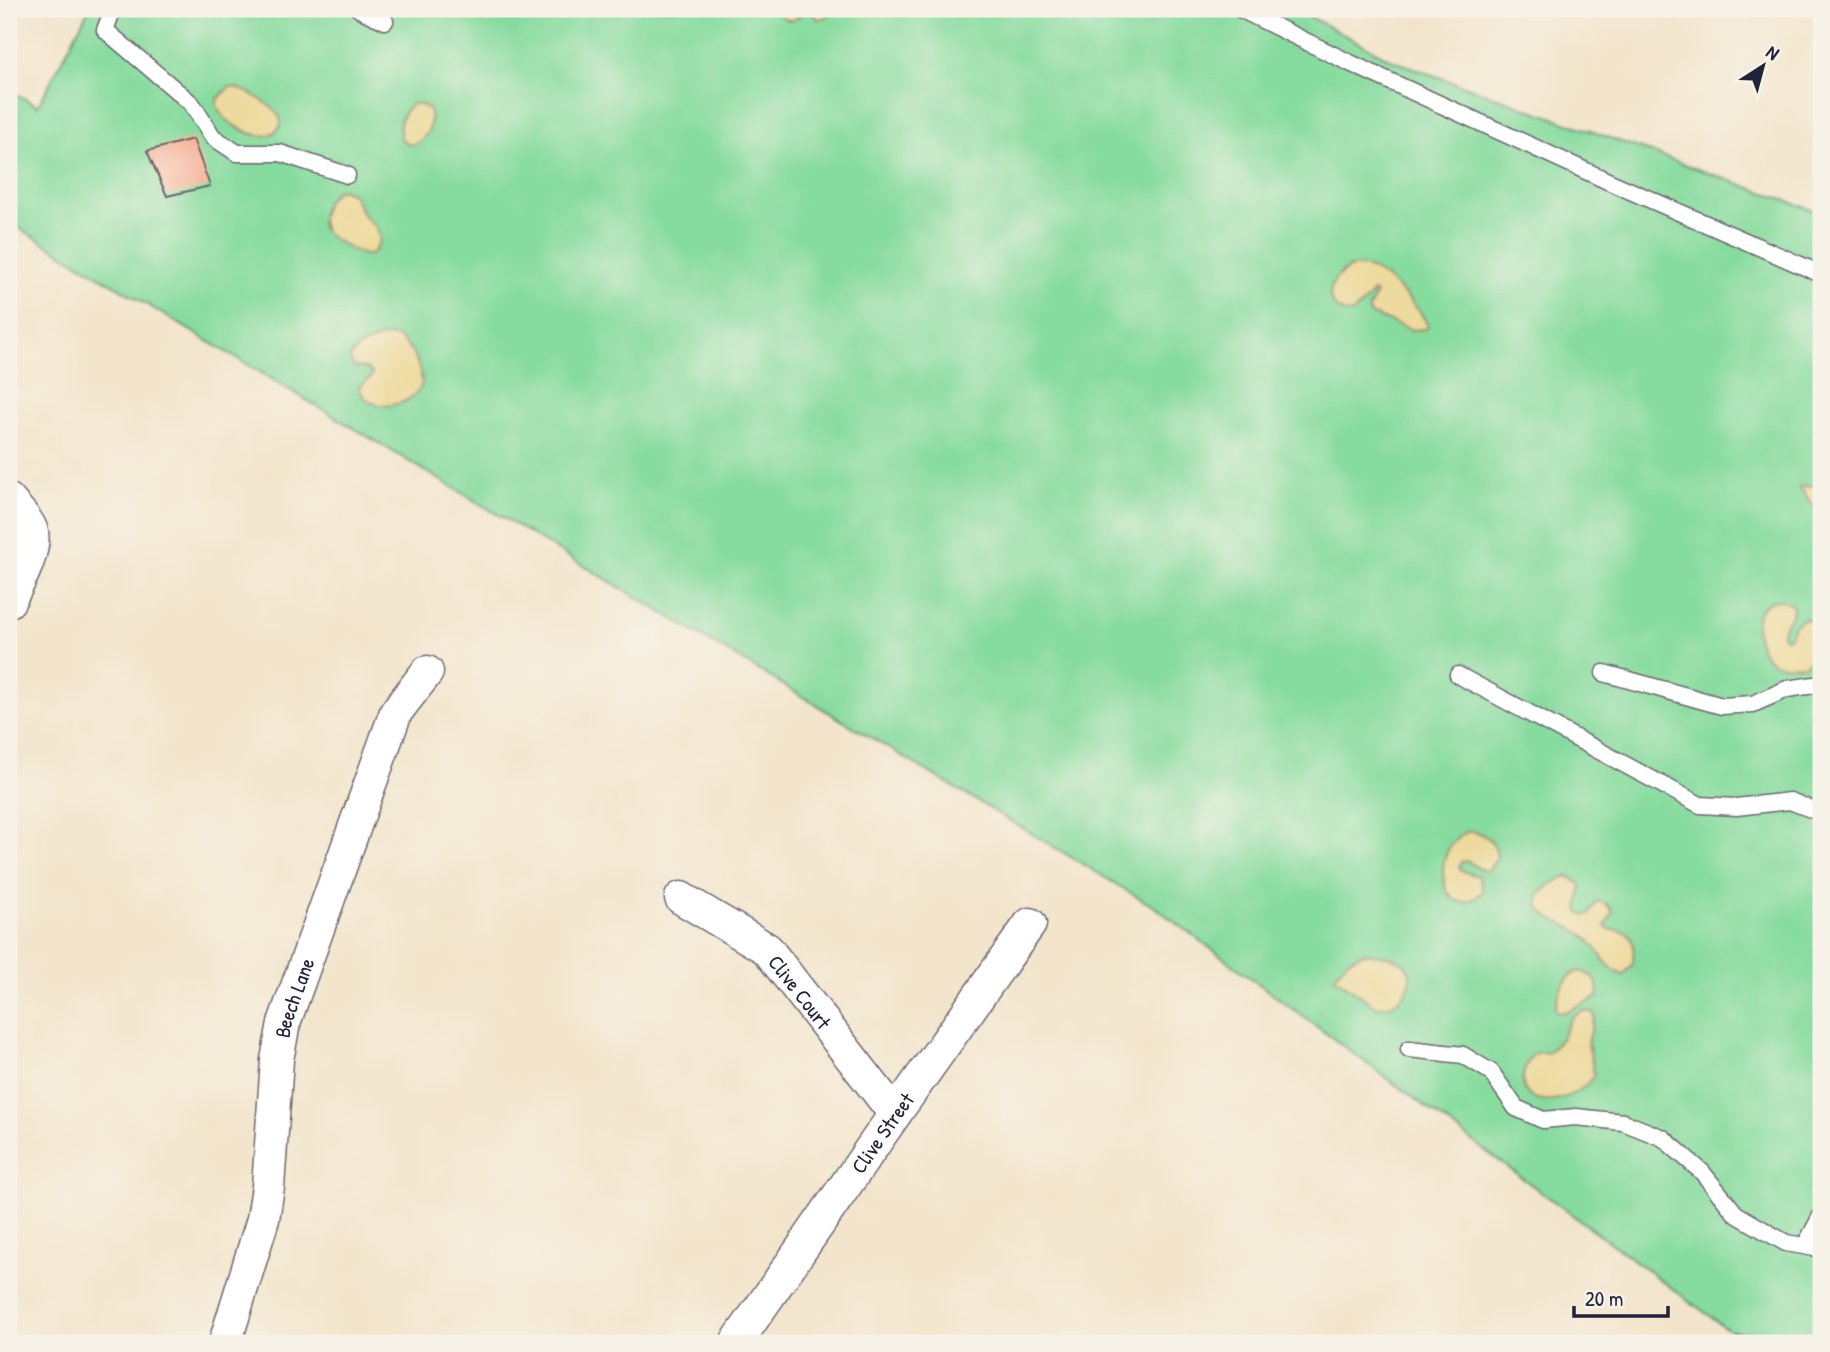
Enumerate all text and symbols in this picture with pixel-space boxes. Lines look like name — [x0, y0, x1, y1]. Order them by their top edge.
north arrow — [1728, 32, 1798, 102]
text: N — [1761, 39, 1785, 66]
street label: Clive Court — [762, 948, 839, 1036]
street label: Beech Lane — [267, 954, 321, 1040]
street label: Clive Street — [844, 1086, 921, 1179]
scale bar — [1574, 1275, 1669, 1319]
text: 20 m — [1585, 1284, 1623, 1313]

